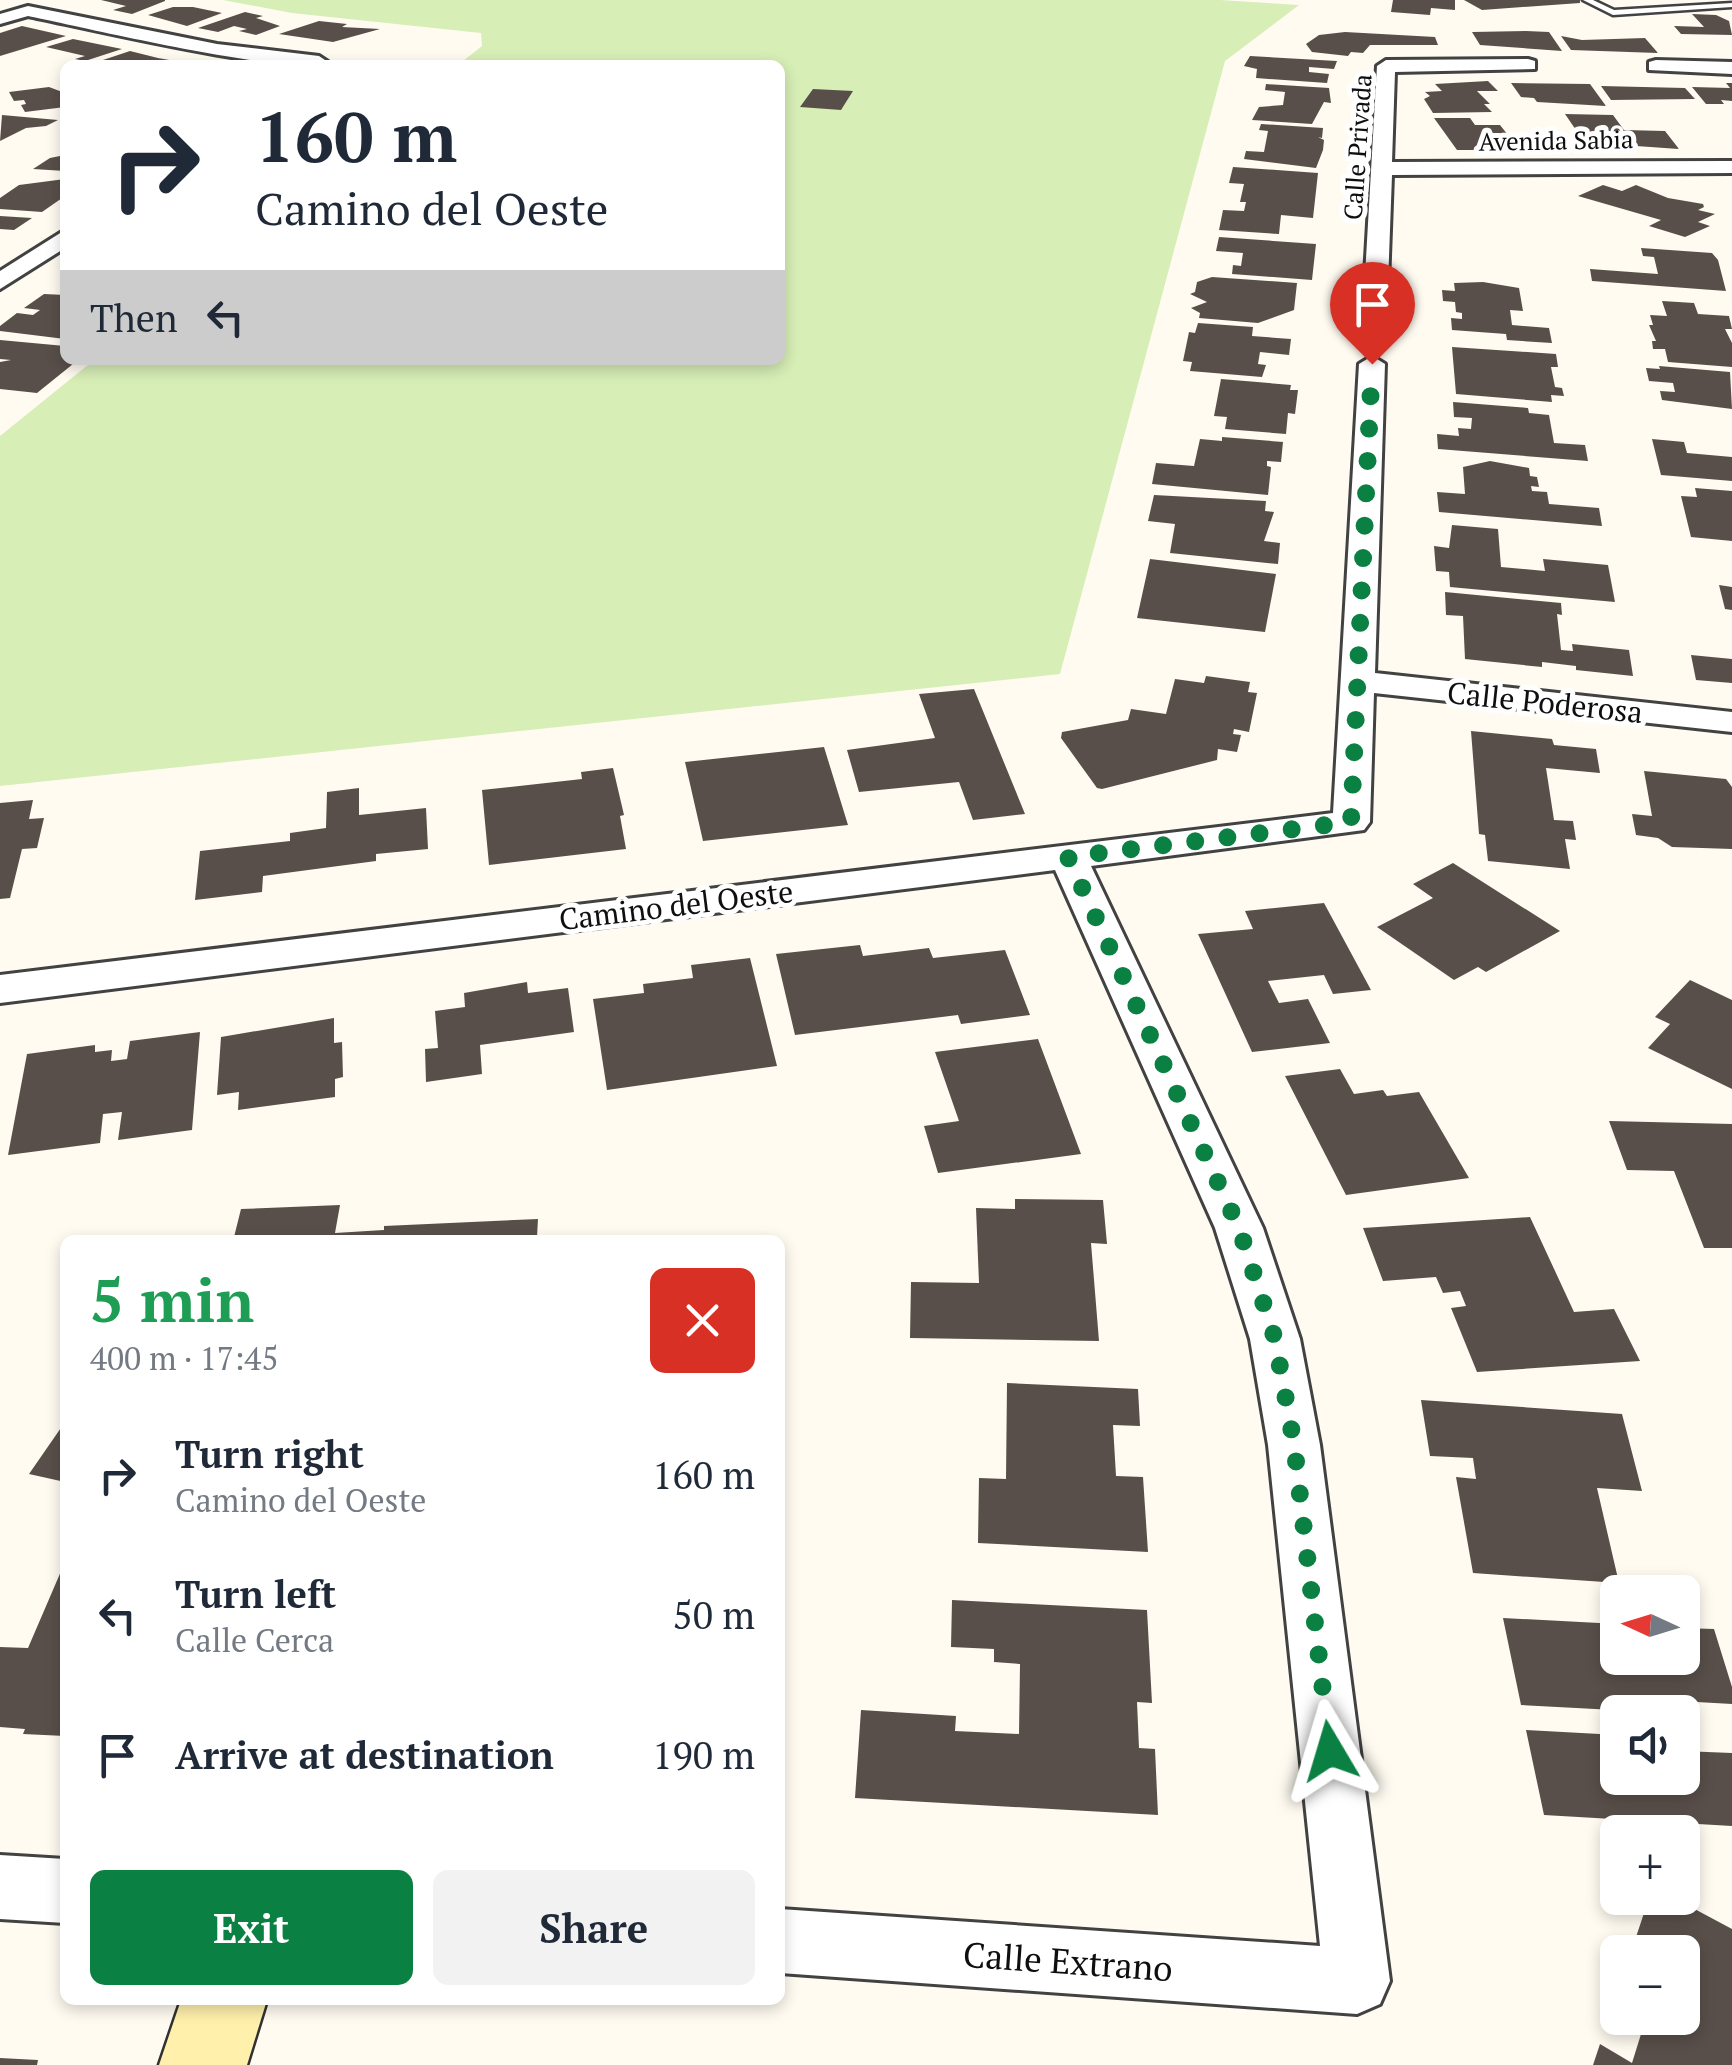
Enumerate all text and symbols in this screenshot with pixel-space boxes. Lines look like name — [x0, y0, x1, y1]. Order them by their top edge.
street label: Calle Privada — [1335, 73, 1379, 221]
text: 160 m — [255, 89, 457, 182]
icon: right — [90, 100, 220, 230]
street label: Avenida Sabia — [1478, 122, 1634, 158]
text: Camino del Oeste — [255, 178, 608, 238]
pin — [1330, 262, 1415, 365]
icon: arrive — [1345, 277, 1400, 332]
icon: left — [198, 290, 253, 345]
text: Then — [90, 293, 178, 343]
street label: Calle Poderosa — [1445, 672, 1645, 732]
street label: Camino del Oeste — [557, 871, 795, 939]
text: 5 min — [90, 1260, 254, 1339]
button: close — [650, 1268, 755, 1373]
text: 400 m · 17:45 — [90, 1337, 278, 1379]
text: Turn right — [175, 1429, 364, 1479]
icon: right — [90, 1448, 145, 1503]
text: 160 m — [652, 1450, 755, 1500]
text: Camino del Oeste — [175, 1479, 426, 1521]
text: Turn left — [175, 1569, 336, 1619]
north arrow — [1600, 1575, 1700, 1675]
map controls — [1600, 1575, 1700, 2035]
icon: left — [90, 1588, 145, 1643]
text: 50 m — [672, 1590, 755, 1640]
text: Calle Cerca — [175, 1619, 334, 1661]
button: sound — [1600, 1695, 1700, 1795]
position arrow — [1278, 1699, 1382, 1803]
icon: arrive — [90, 1728, 145, 1783]
text: Arrive at destination — [175, 1730, 554, 1780]
text: 190 m — [652, 1730, 755, 1780]
button: + — [1600, 1815, 1700, 1915]
button: Exit — [90, 1870, 413, 1985]
button: Share — [433, 1870, 755, 1985]
street label: Calle Extrano — [962, 1931, 1174, 1991]
button: − — [1600, 1935, 1700, 2035]

